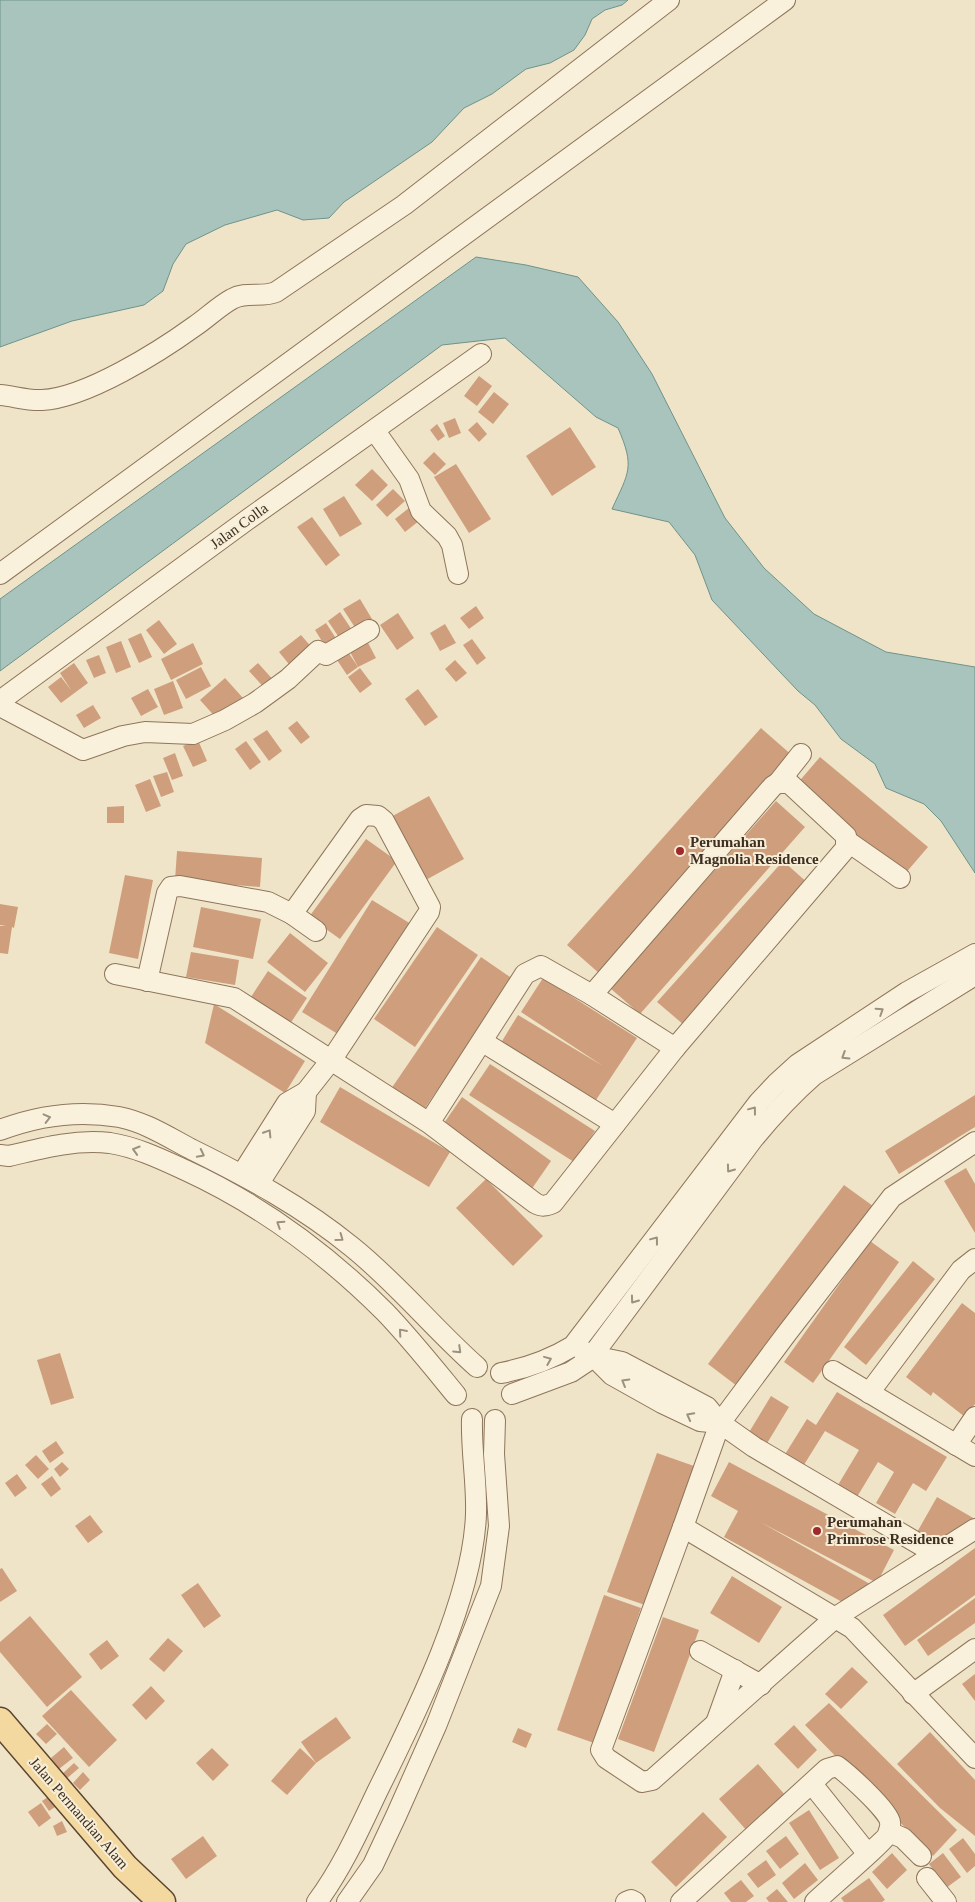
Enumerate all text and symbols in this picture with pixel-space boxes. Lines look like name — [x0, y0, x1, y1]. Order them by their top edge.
street label: Jalan Colla — [207, 500, 271, 552]
place label: Perumahan Magnolia Residence — [690, 834, 819, 867]
marker: Perumahan Magnolia Residence — [674, 845, 686, 857]
one-way arrow — [875, 1007, 884, 1017]
one-way arrow — [841, 1050, 850, 1060]
one-way arrow — [747, 1106, 756, 1116]
one-way arrow — [43, 1113, 52, 1124]
one-way arrow — [261, 1129, 271, 1138]
one-way arrow — [133, 1146, 141, 1156]
one-way arrow — [196, 1148, 205, 1158]
one-way arrow — [727, 1163, 736, 1173]
one-way arrow — [277, 1221, 286, 1231]
one-way arrow — [334, 1232, 344, 1241]
one-way arrow — [649, 1236, 658, 1246]
one-way arrow — [631, 1295, 640, 1304]
one-way arrow — [399, 1328, 408, 1337]
one-way arrow — [452, 1344, 461, 1353]
one-way arrow — [543, 1355, 552, 1366]
one-way arrow — [622, 1378, 631, 1388]
one-way arrow — [687, 1412, 696, 1422]
place label: Perumahan Primrose Residence — [827, 1514, 954, 1547]
marker: Perumahan Primrose Residence — [811, 1525, 823, 1537]
street label: Jalan Permandian Alam — [26, 1754, 132, 1872]

